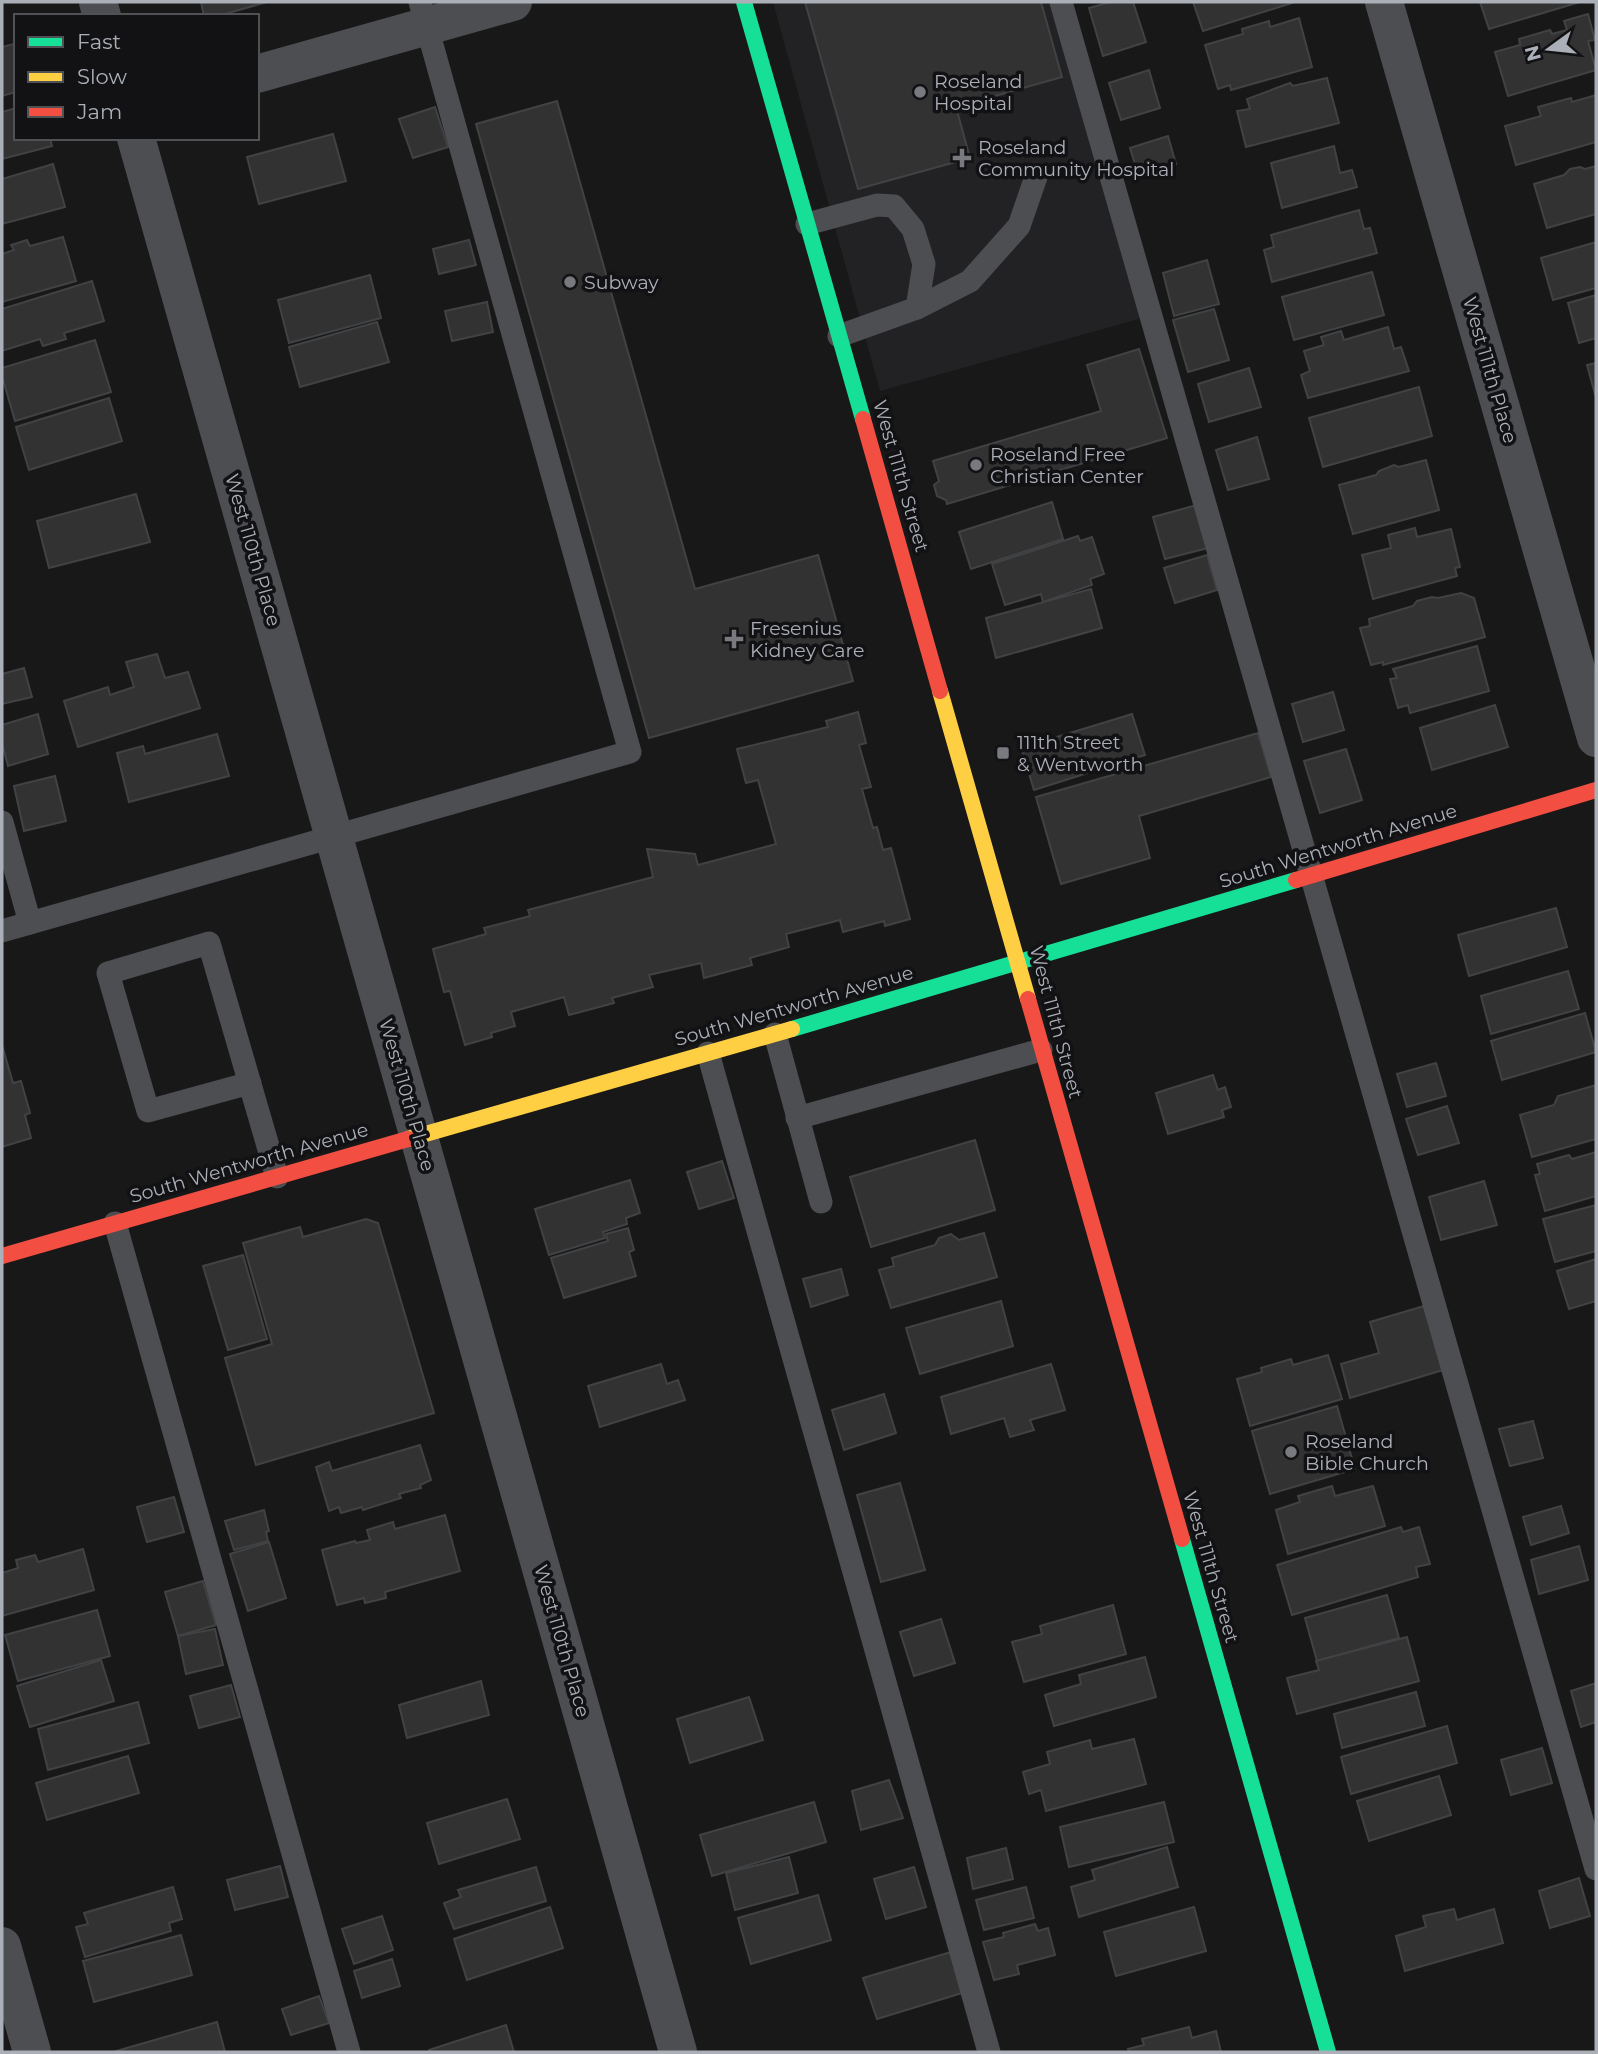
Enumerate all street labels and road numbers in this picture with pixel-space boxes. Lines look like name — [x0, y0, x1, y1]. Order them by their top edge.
street label: West 111th Place — [1458, 294, 1522, 446]
street label: West 111th Street — [868, 397, 934, 555]
street label: West 110th Place — [220, 471, 286, 629]
street label: South Wentworth Avenue — [1216, 799, 1460, 893]
street label: West 111th Street — [1025, 943, 1088, 1101]
street label: South Wentworth Avenue — [672, 961, 916, 1051]
street label: West 110th Place — [374, 1016, 440, 1174]
street label: South Wentworth Avenue — [127, 1118, 371, 1208]
street label: West 111th Street — [1178, 1488, 1244, 1646]
street label: West 110th Place — [529, 1562, 595, 1720]

